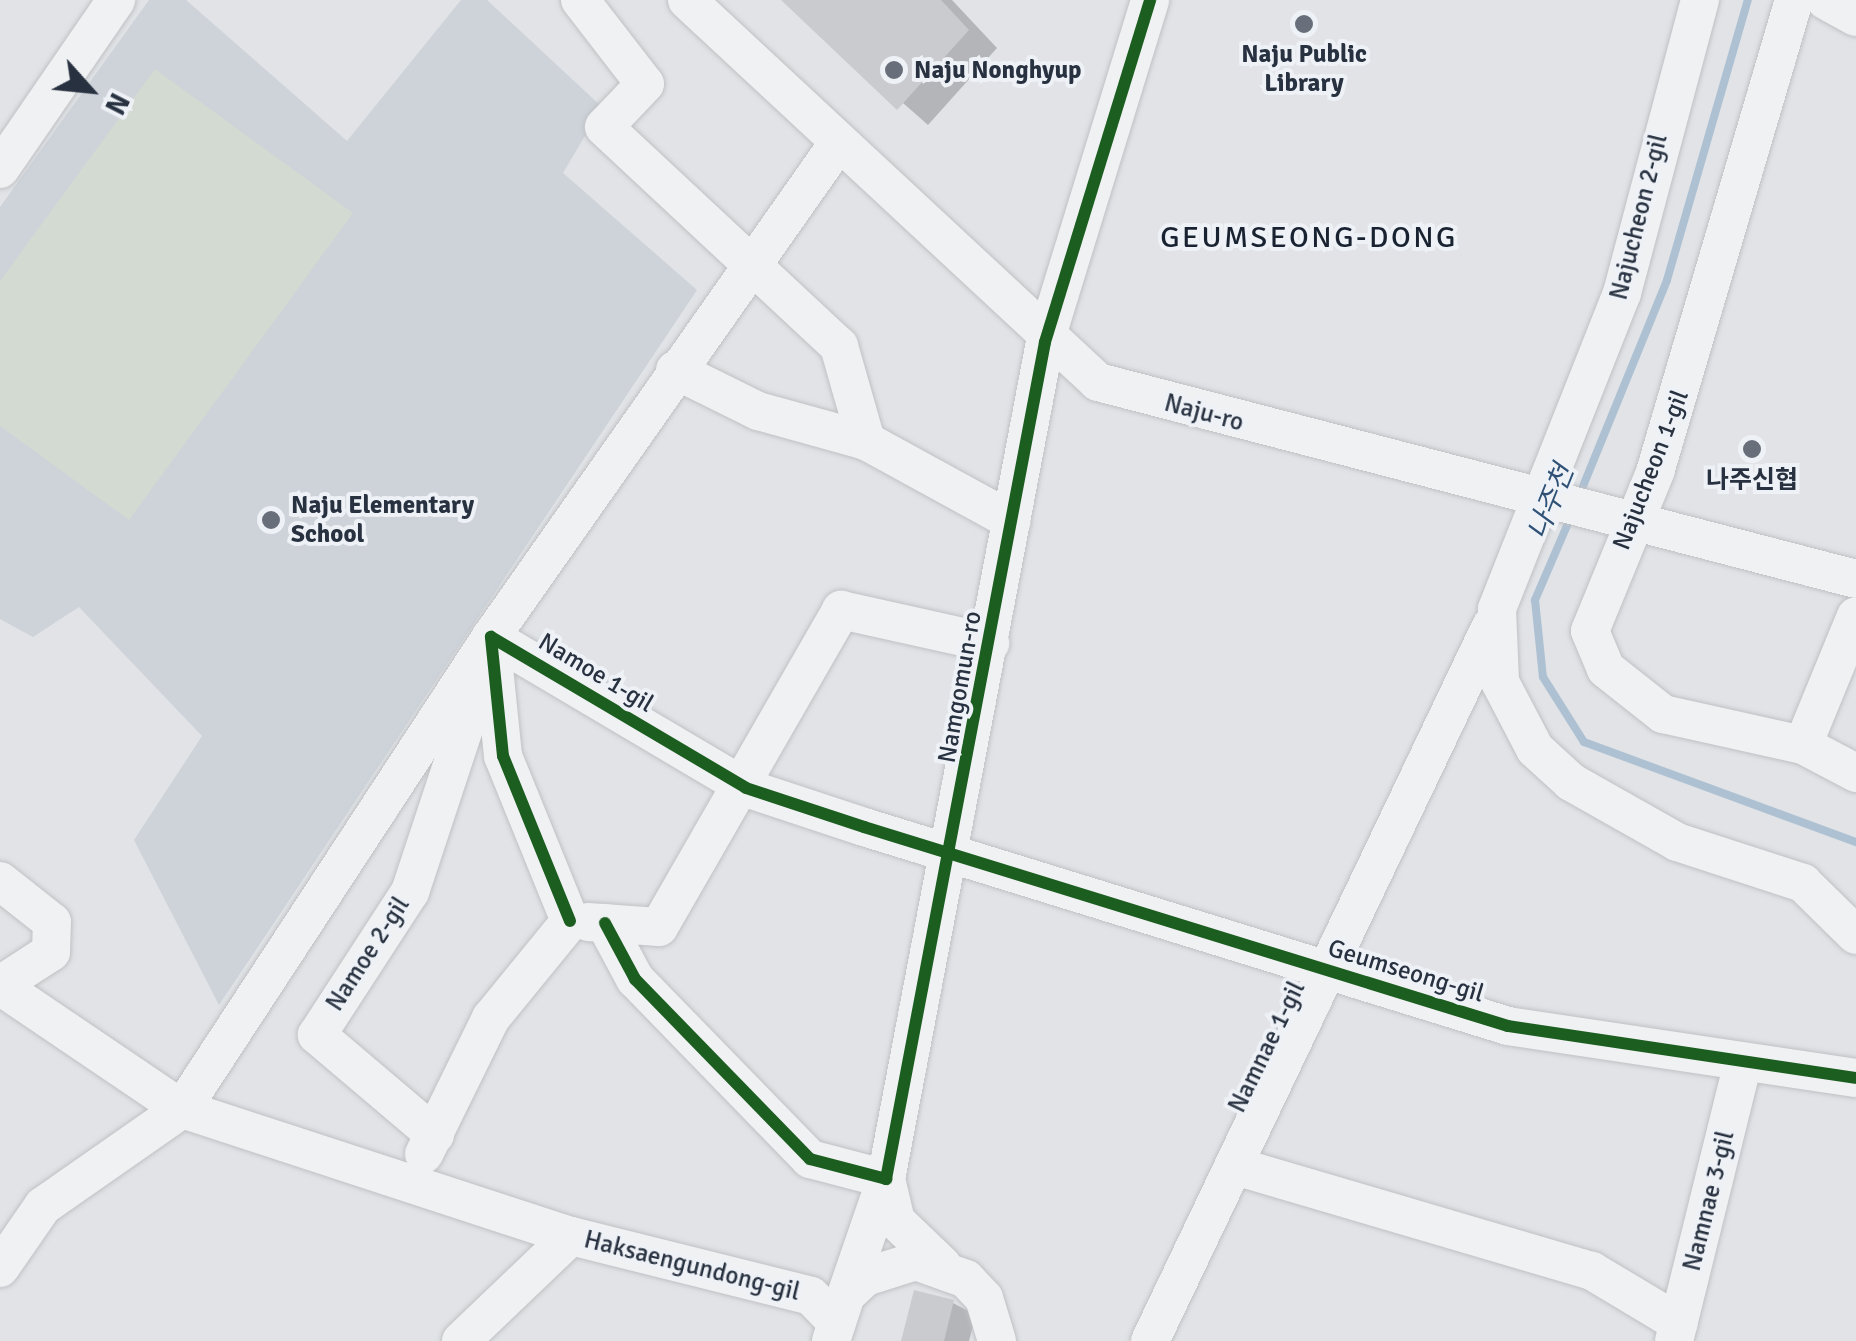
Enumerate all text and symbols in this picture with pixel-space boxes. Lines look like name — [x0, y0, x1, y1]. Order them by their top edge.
marker: Naju Public Library — [1293, 13, 1315, 35]
north arrow — [40, 40, 140, 140]
place label: Naju Public Library — [1241, 40, 1367, 99]
place label: Naju Nonghyup — [914, 55, 1082, 85]
marker: Naju Nonghyup — [883, 59, 905, 81]
text: N — [97, 87, 136, 120]
street label: Najucheon 2-gil — [1604, 131, 1674, 303]
district label: GEUMSEONG-DONG — [1160, 220, 1458, 256]
street label: Najucheon 1-gil — [1607, 386, 1695, 554]
street label: Naju-ro — [1161, 388, 1247, 438]
marker: 나주신협 — [1741, 438, 1763, 460]
water label: 나주천 — [1521, 460, 1581, 544]
place label: 나주신협 — [1706, 465, 1798, 495]
place label: Naju Elementary School — [291, 491, 474, 550]
marker: Naju Elementary School — [260, 509, 282, 531]
street label: Namgomun-ro — [932, 609, 988, 765]
street label: Namoe 1-gil — [533, 627, 659, 719]
street label: Namoe 2-gil — [320, 891, 416, 1017]
street label: Geumseong-gil — [1324, 933, 1488, 1009]
street label: Namnae 1-gil — [1222, 976, 1312, 1118]
street label: Namnae 3-gil — [1677, 1128, 1741, 1274]
street label: Haksaengundong-gil — [581, 1225, 803, 1307]

